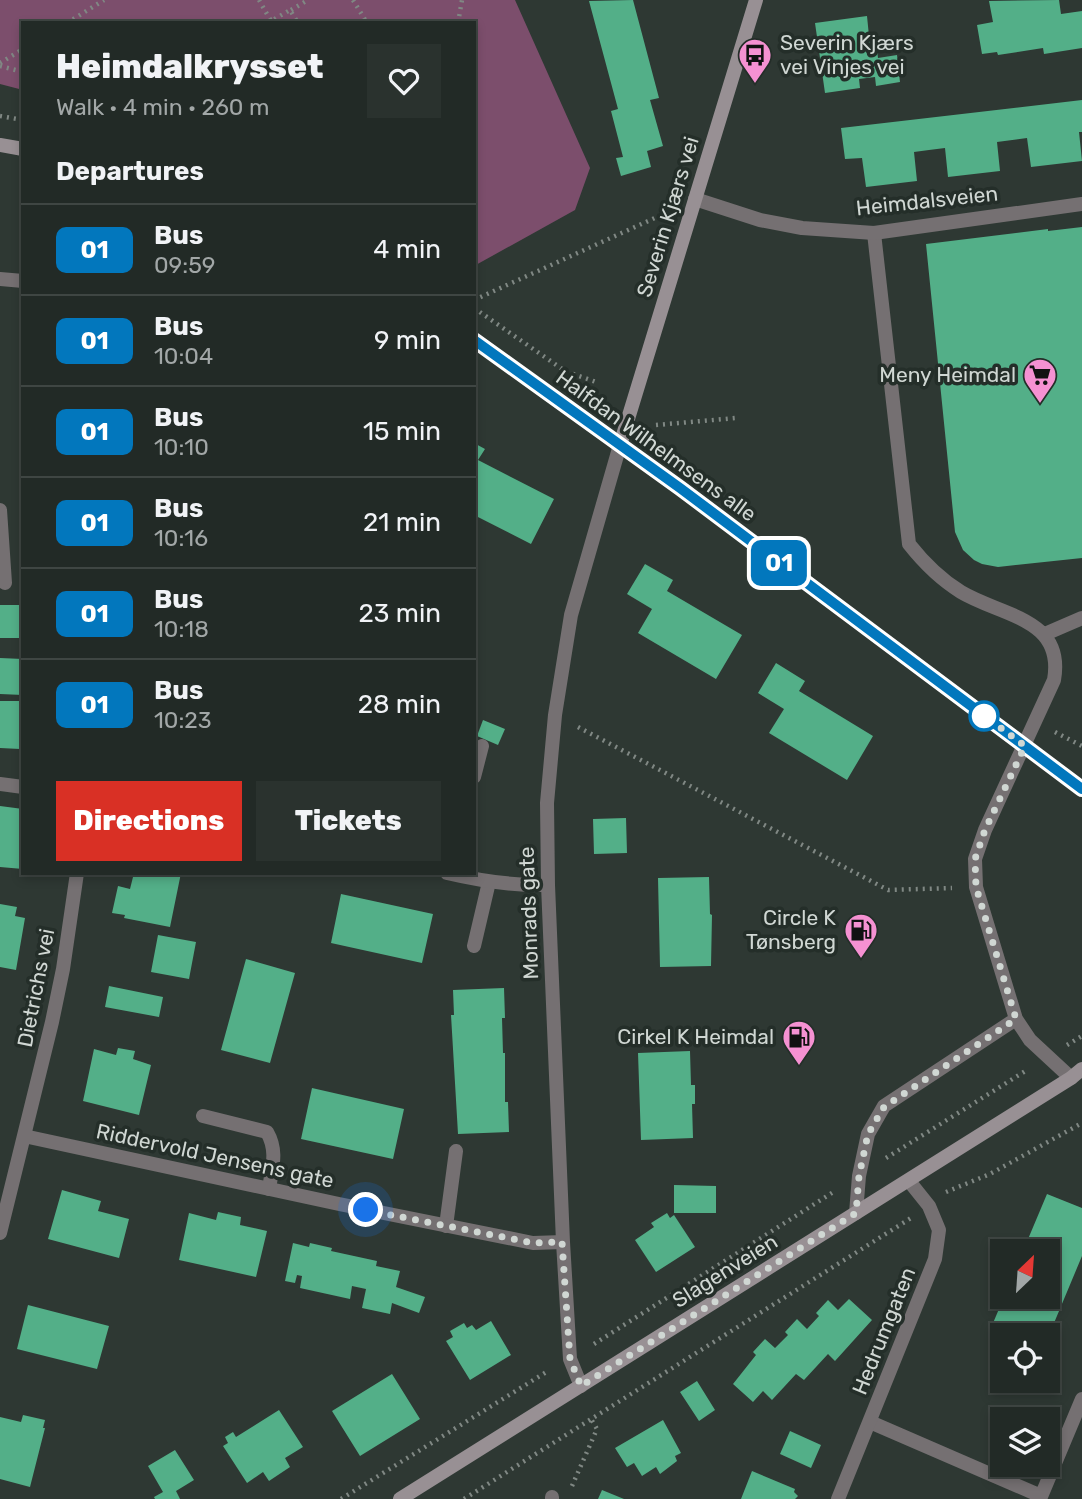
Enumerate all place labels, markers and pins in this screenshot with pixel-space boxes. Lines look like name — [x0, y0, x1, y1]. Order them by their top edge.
place label: Severin Kjærs vei Vinjes vei — [780, 30, 914, 79]
bus stop icon: Severin Kjærs vei Vinjes vei — [736, 36, 774, 85]
supermarket icon: Meny Heimdal — [1021, 356, 1059, 405]
place label: Meny Heimdal — [879, 362, 1016, 387]
unlabelled marker — [969, 701, 999, 731]
place label: Circle K Tønsberg — [746, 905, 836, 954]
fuel station icon: Circle K Tønsberg — [842, 911, 880, 960]
fuel station icon: Cirkel K Heimdal — [780, 1018, 818, 1067]
place label: Cirkel K Heimdal — [617, 1024, 774, 1049]

